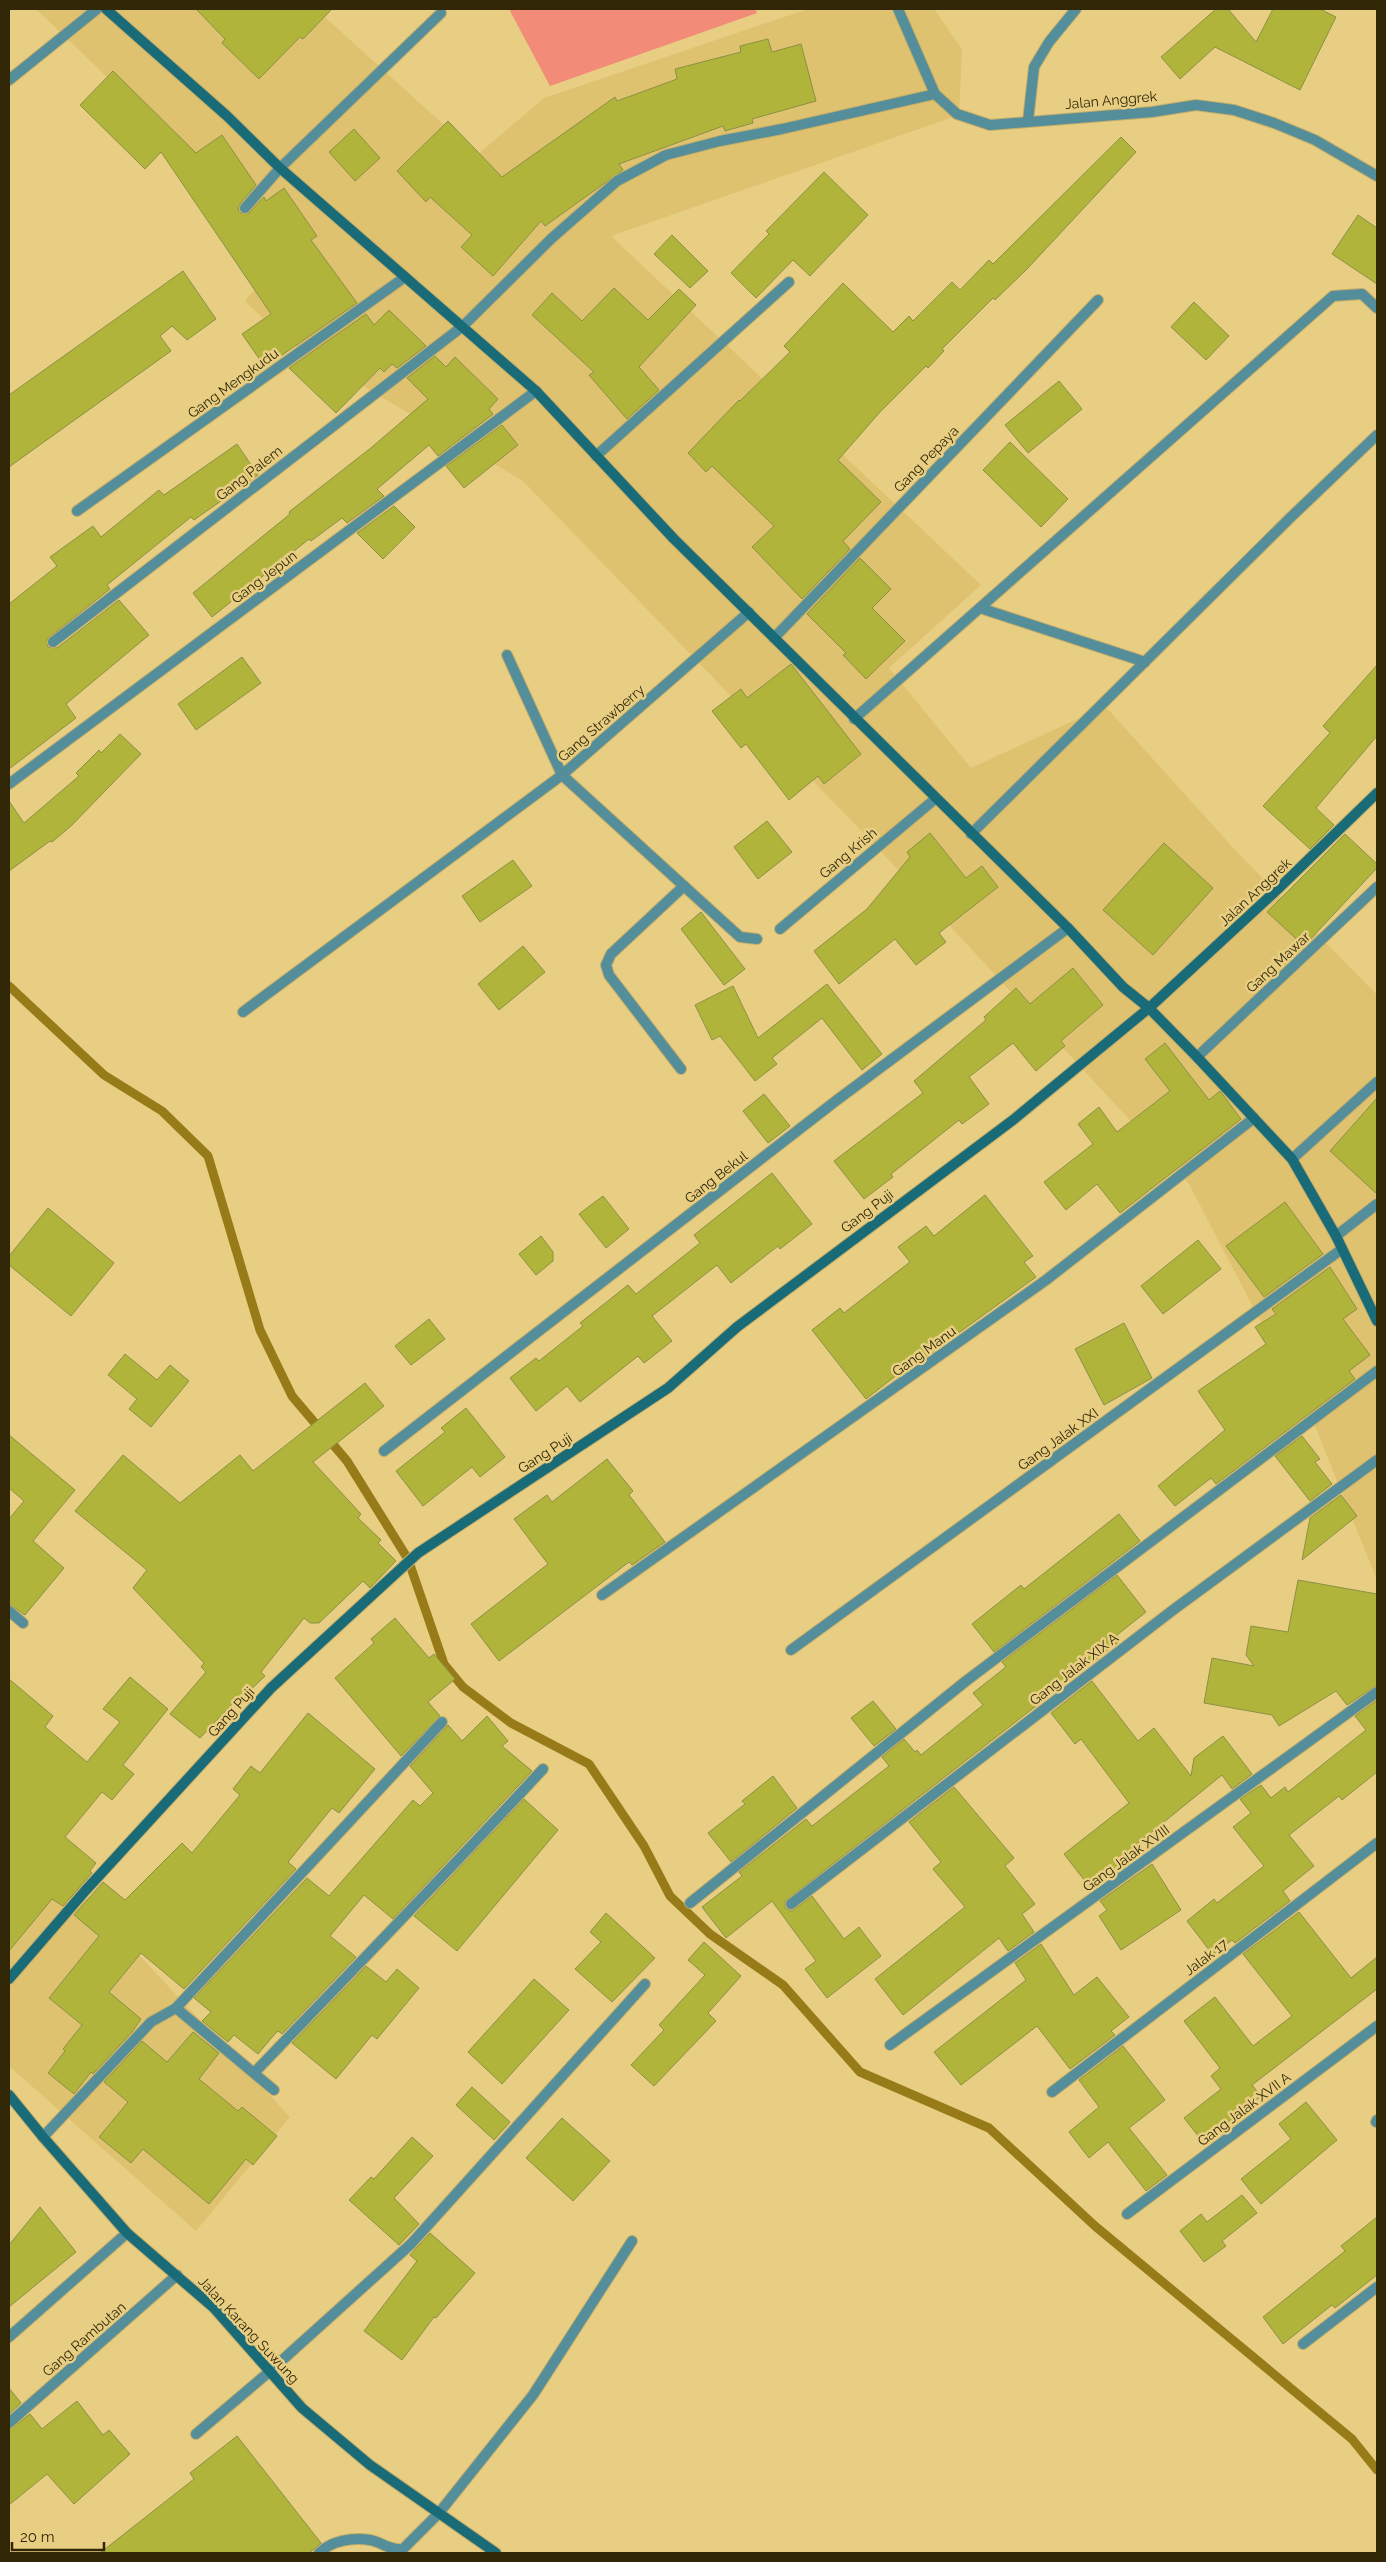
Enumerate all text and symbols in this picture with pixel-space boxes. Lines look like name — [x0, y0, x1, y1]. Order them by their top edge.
street label: Jalan Anggrek — [1064, 88, 1158, 112]
street label: Gang Mengkudu — [185, 345, 281, 421]
street label: Gang Pepaya — [890, 423, 962, 495]
street label: Gang Palem — [213, 442, 285, 504]
street label: Gang Jepun — [228, 547, 300, 607]
street label: Gang Strawberry — [555, 681, 648, 765]
street label: Gang Krish — [816, 824, 880, 882]
street label: Jalan Anggrek — [1216, 854, 1295, 929]
street label: Gang Mawar — [1243, 928, 1313, 996]
street label: Gang Bekul — [681, 1147, 751, 1206]
street label: Gang Puji — [838, 1186, 896, 1236]
street label: Gang Manu — [889, 1323, 959, 1379]
street label: Gang Jalak XXI — [1015, 1405, 1101, 1473]
street label: Gang Puji — [515, 1430, 575, 1476]
street label: Gang Jalak XIX A — [1027, 1629, 1122, 1708]
street label: Gang Puji — [205, 1684, 257, 1740]
street label: Gang Jalak XVIII — [1080, 1821, 1172, 1895]
street label: Jalak 17 — [1181, 1935, 1231, 1978]
street label: Gang Jalak XVII A — [1194, 2069, 1294, 2149]
street label: Jalan Karang Suwung — [195, 2273, 303, 2387]
street label: Gang Rambutan — [39, 2299, 129, 2379]
scale bar — [12, 2520, 105, 2552]
text: 20 m — [20, 2528, 55, 2546]

